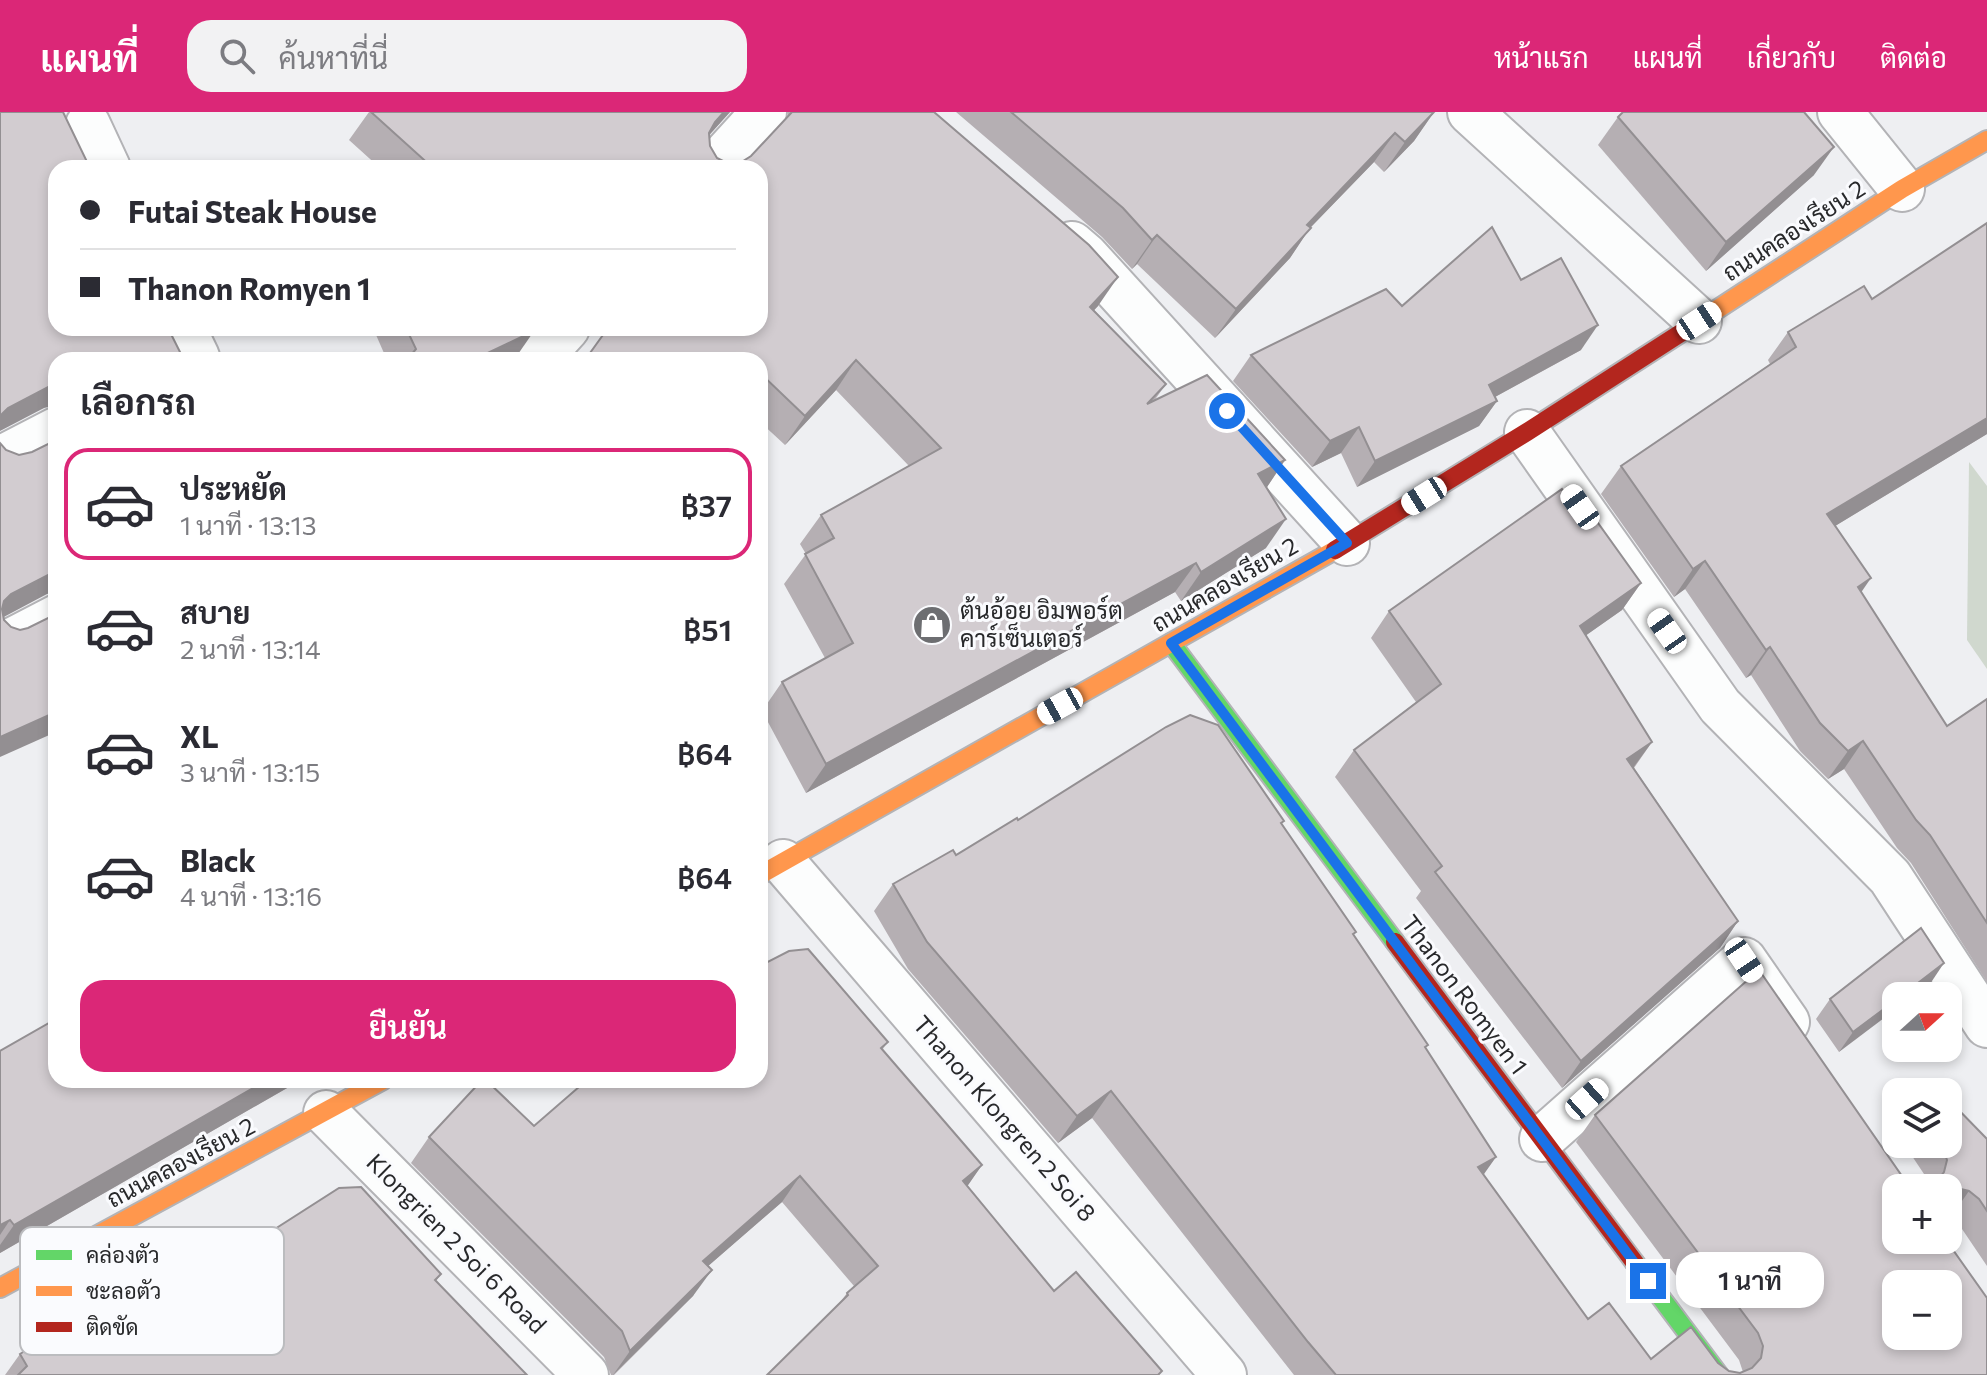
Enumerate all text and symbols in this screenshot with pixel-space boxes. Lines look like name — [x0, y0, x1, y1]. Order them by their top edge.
search box — [187, 20, 747, 92]
text: แผนที่ — [40, 33, 139, 80]
icon: search — [215, 34, 259, 78]
text: ค้นหาที่นี่ — [279, 38, 388, 75]
text: หน้าแรก — [1494, 40, 1589, 74]
text: แผนที่ — [1633, 40, 1703, 74]
text: เกี่ยวกับ — [1747, 40, 1836, 74]
text: ติดต่อ — [1880, 40, 1947, 74]
street label: ถนนคลองเรียน 2 — [1717, 173, 1870, 287]
text: Futai Steak House — [128, 192, 377, 229]
text: Thanon Romyen 1 — [128, 269, 371, 306]
car — [1672, 298, 1726, 344]
text: เลือกรถ — [80, 378, 196, 422]
route start — [1209, 393, 1245, 429]
icon: car — [84, 468, 156, 540]
text: ประหยัด — [180, 469, 287, 506]
car — [1397, 473, 1451, 519]
car — [1556, 480, 1604, 534]
text: ฿37 — [681, 486, 732, 523]
text: 1 นาที · 13:13 — [180, 509, 316, 540]
street label: ถนนคลองเรียน 2 — [1146, 530, 1302, 637]
icon: car — [84, 592, 156, 664]
text: สบาย — [180, 593, 250, 630]
place label: ต้นอ้อย อิมพอร์ต คาร์เซ็นเตอร์ — [960, 595, 1123, 652]
shop icon: ต้นอ้อย อิมพอร์ต คาร์เซ็นเตอร์ — [911, 604, 953, 646]
car — [1643, 604, 1691, 658]
text: ฿51 — [683, 610, 732, 647]
text: 2 นาที · 13:14 — [180, 633, 321, 664]
car — [1033, 684, 1087, 728]
icon: car — [84, 716, 156, 788]
text: XL — [180, 717, 219, 754]
text: ฿64 — [677, 734, 732, 771]
text: 3 นาที · 13:15 — [180, 756, 320, 787]
icon: car — [84, 840, 156, 912]
text: Black — [180, 841, 256, 878]
text: ฿64 — [677, 858, 732, 895]
text: 4 นาที · 13:16 — [180, 880, 322, 911]
street label: Thanon Romyen 1 — [1396, 909, 1534, 1079]
car — [1721, 933, 1767, 987]
button: ยืนยัน — [80, 980, 736, 1072]
north arrow — [1882, 982, 1962, 1062]
map controls — [1882, 982, 1962, 1350]
street label: Thanon Klongren 2 Soi 8 — [908, 1009, 1102, 1227]
car — [1561, 1074, 1613, 1124]
button: layers — [1882, 1078, 1962, 1158]
street label: ถนนคลองเรียน 2 — [101, 1110, 259, 1213]
street label: Klongrien 2 Soi 6 Road — [361, 1147, 553, 1339]
button: + — [1882, 1174, 1962, 1254]
legend — [20, 1227, 284, 1355]
text: คล่องตัว — [86, 1241, 160, 1268]
callout: 1 นาที — [1676, 1253, 1824, 1309]
route end — [1630, 1263, 1666, 1299]
text: 1 นาที — [1718, 1264, 1782, 1295]
button: − — [1882, 1270, 1962, 1350]
text: ชะลอตัว — [86, 1277, 161, 1304]
text: ติดขัด — [86, 1313, 138, 1340]

